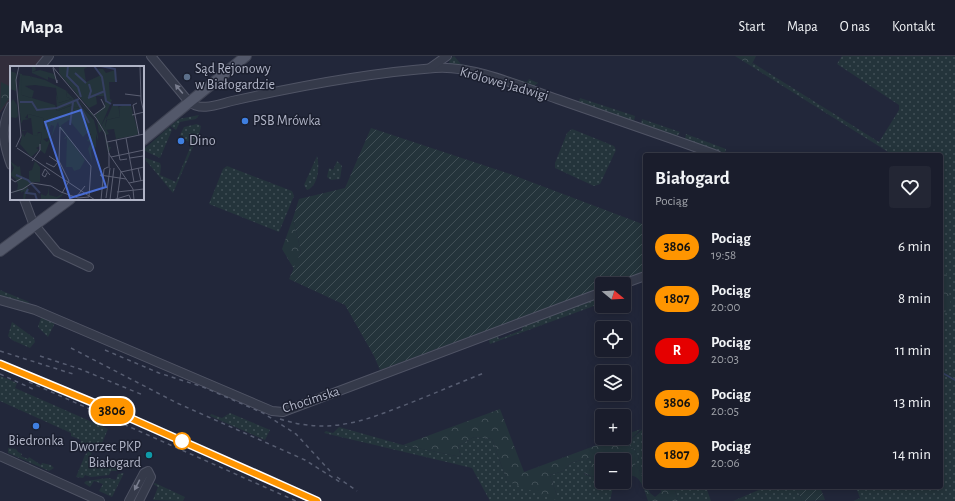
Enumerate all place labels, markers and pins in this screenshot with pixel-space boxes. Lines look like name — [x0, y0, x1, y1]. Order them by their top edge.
place label: Sąd Rejonowy w Białogardzie — [195, 62, 275, 92]
marker: Sąd Rejonowy w Białogardzie — [182, 72, 192, 82]
place label: PSB Mrówka — [253, 114, 321, 128]
marker: PSB Mrówka — [240, 116, 250, 126]
place label: Dino — [189, 134, 216, 148]
marker: Dino — [176, 136, 186, 146]
marker: Biedronka — [31, 421, 41, 431]
unlabelled marker — [173, 432, 191, 450]
place label: Biedronka — [8, 434, 64, 448]
place label: Dworzec PKP Białogard — [70, 440, 141, 470]
marker: Dworzec PKP Białogard — [144, 450, 154, 460]

